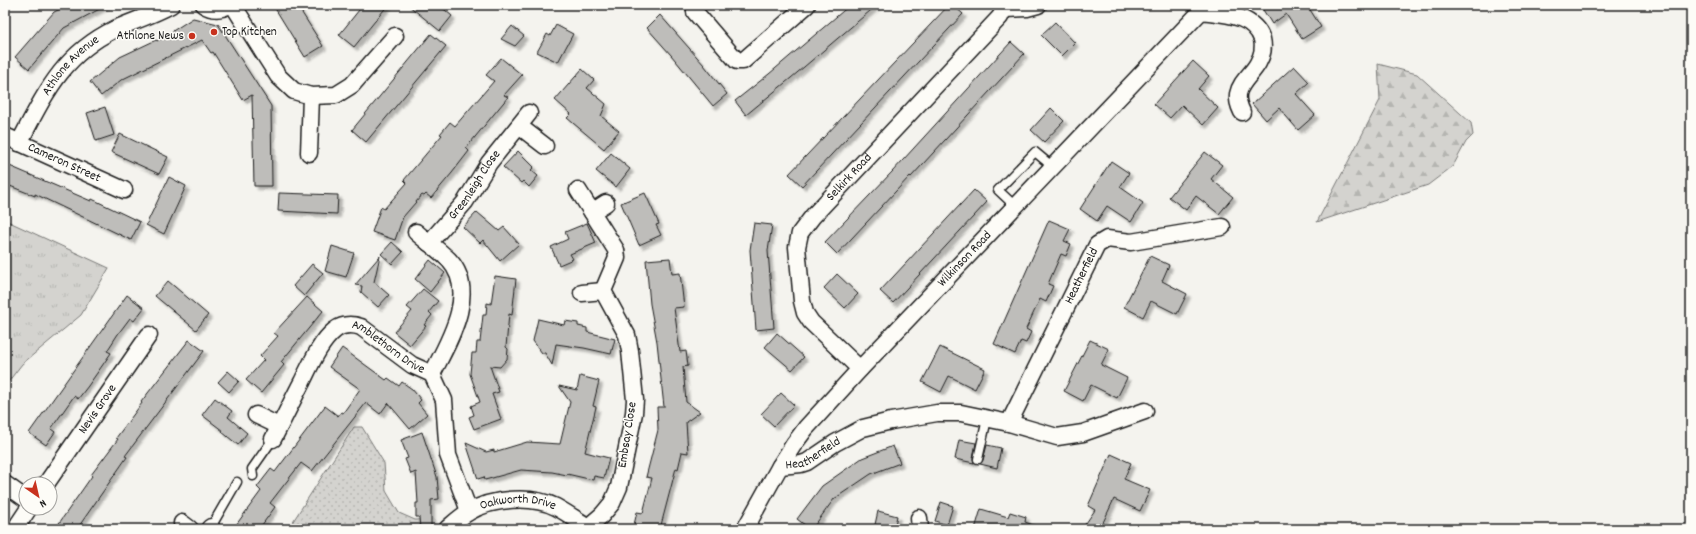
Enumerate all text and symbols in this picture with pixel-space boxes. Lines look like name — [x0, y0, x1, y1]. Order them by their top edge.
place label: Top Kitchen — [222, 23, 277, 42]
place label: Athlone News — [117, 27, 184, 46]
marker: Top Kitchen — [209, 27, 219, 37]
street label: Athlone Avenue — [37, 31, 103, 99]
marker: Athlone News — [187, 31, 197, 41]
street label: Cameron Street — [25, 138, 104, 188]
street label: Greenleigh Close — [444, 146, 506, 224]
street label: Selkirk Road — [822, 149, 877, 206]
street label: Wilkinson Road — [933, 227, 996, 291]
street label: Heatherfield — [1060, 245, 1104, 307]
street label: Amblethorn Drive — [350, 316, 428, 379]
street label: Nevis Grove — [74, 380, 122, 438]
street label: Embsay Close — [613, 400, 643, 469]
street label: Heatherfield — [785, 432, 844, 475]
north arrow — [18, 476, 58, 516]
street label: Oakworth Drive — [477, 490, 559, 516]
text: N — [35, 494, 49, 511]

